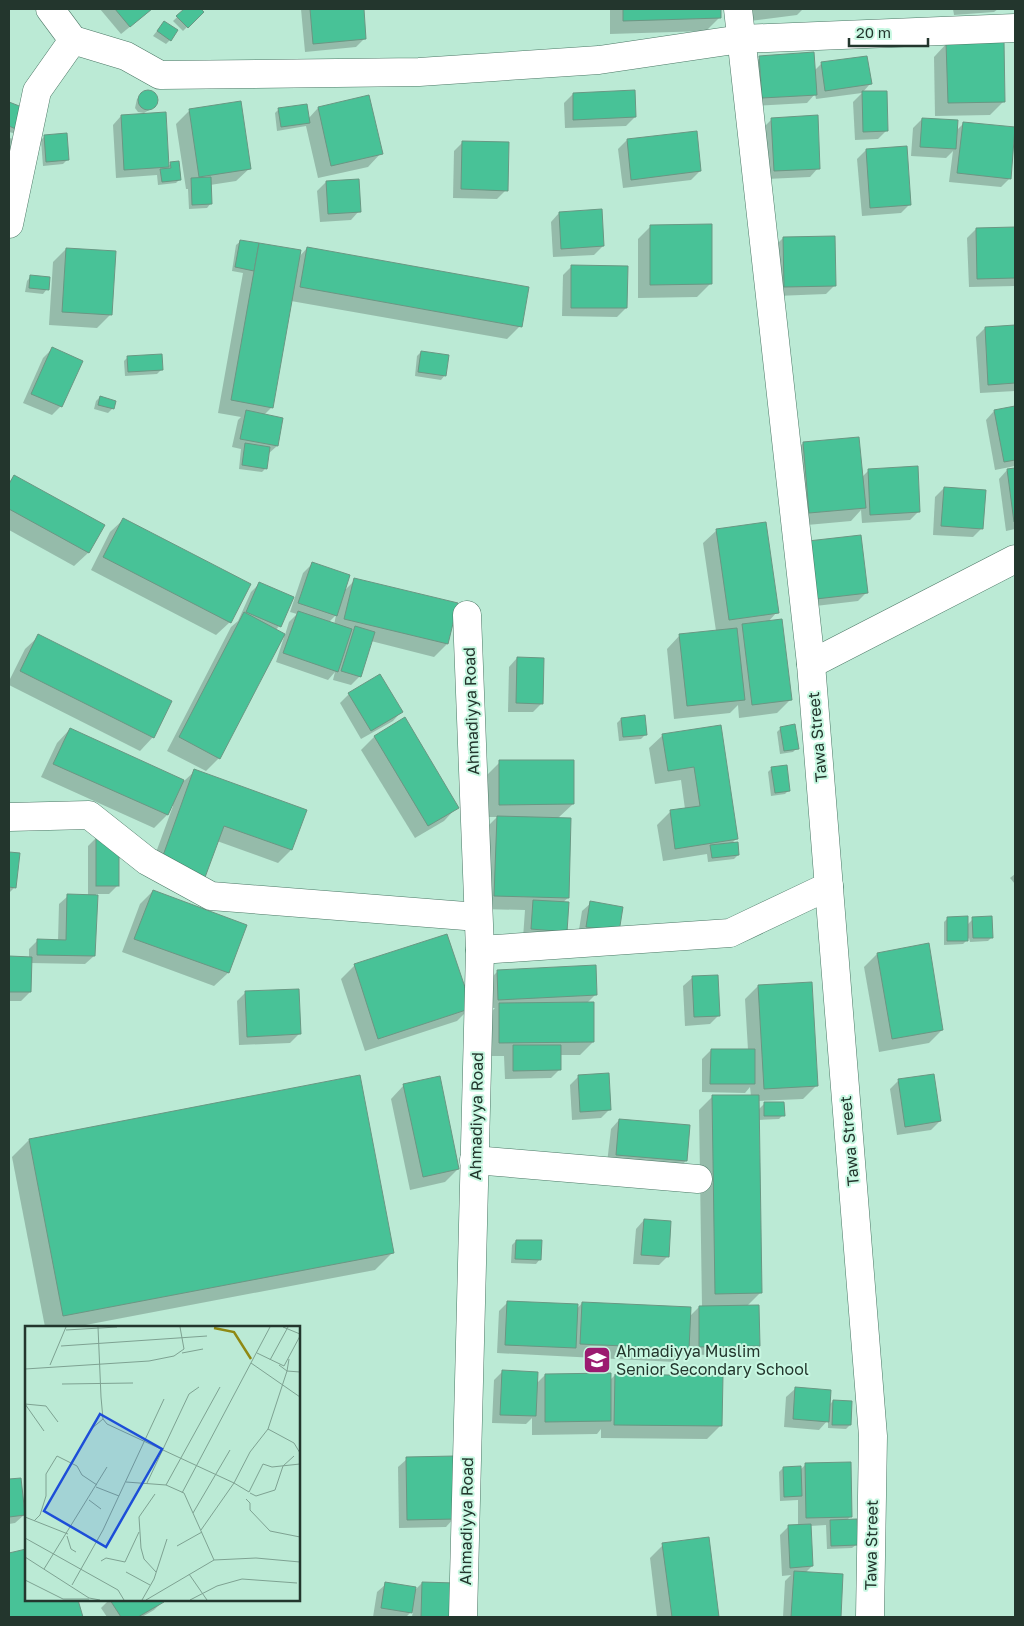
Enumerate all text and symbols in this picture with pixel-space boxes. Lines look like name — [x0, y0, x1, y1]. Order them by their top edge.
scale bar — [849, 15, 928, 47]
text: 20 m — [856, 23, 891, 41]
street label: Ahmadiyya Road — [459, 647, 483, 775]
street label: Tawa Street — [803, 691, 831, 783]
street label: Ahmadiyya Road — [465, 1052, 487, 1180]
street label: Tawa Street — [835, 1095, 863, 1187]
inset map — [25, 1326, 300, 1601]
place label: Ahmadiyya Muslim Senior Secondary School — [616, 1341, 809, 1379]
school or university icon: Ahmadiyya Muslim Senior Secondary School — [582, 1345, 612, 1375]
street label: Ahmadiyya Road — [455, 1457, 477, 1585]
street label: Tawa Street — [860, 1500, 882, 1590]

